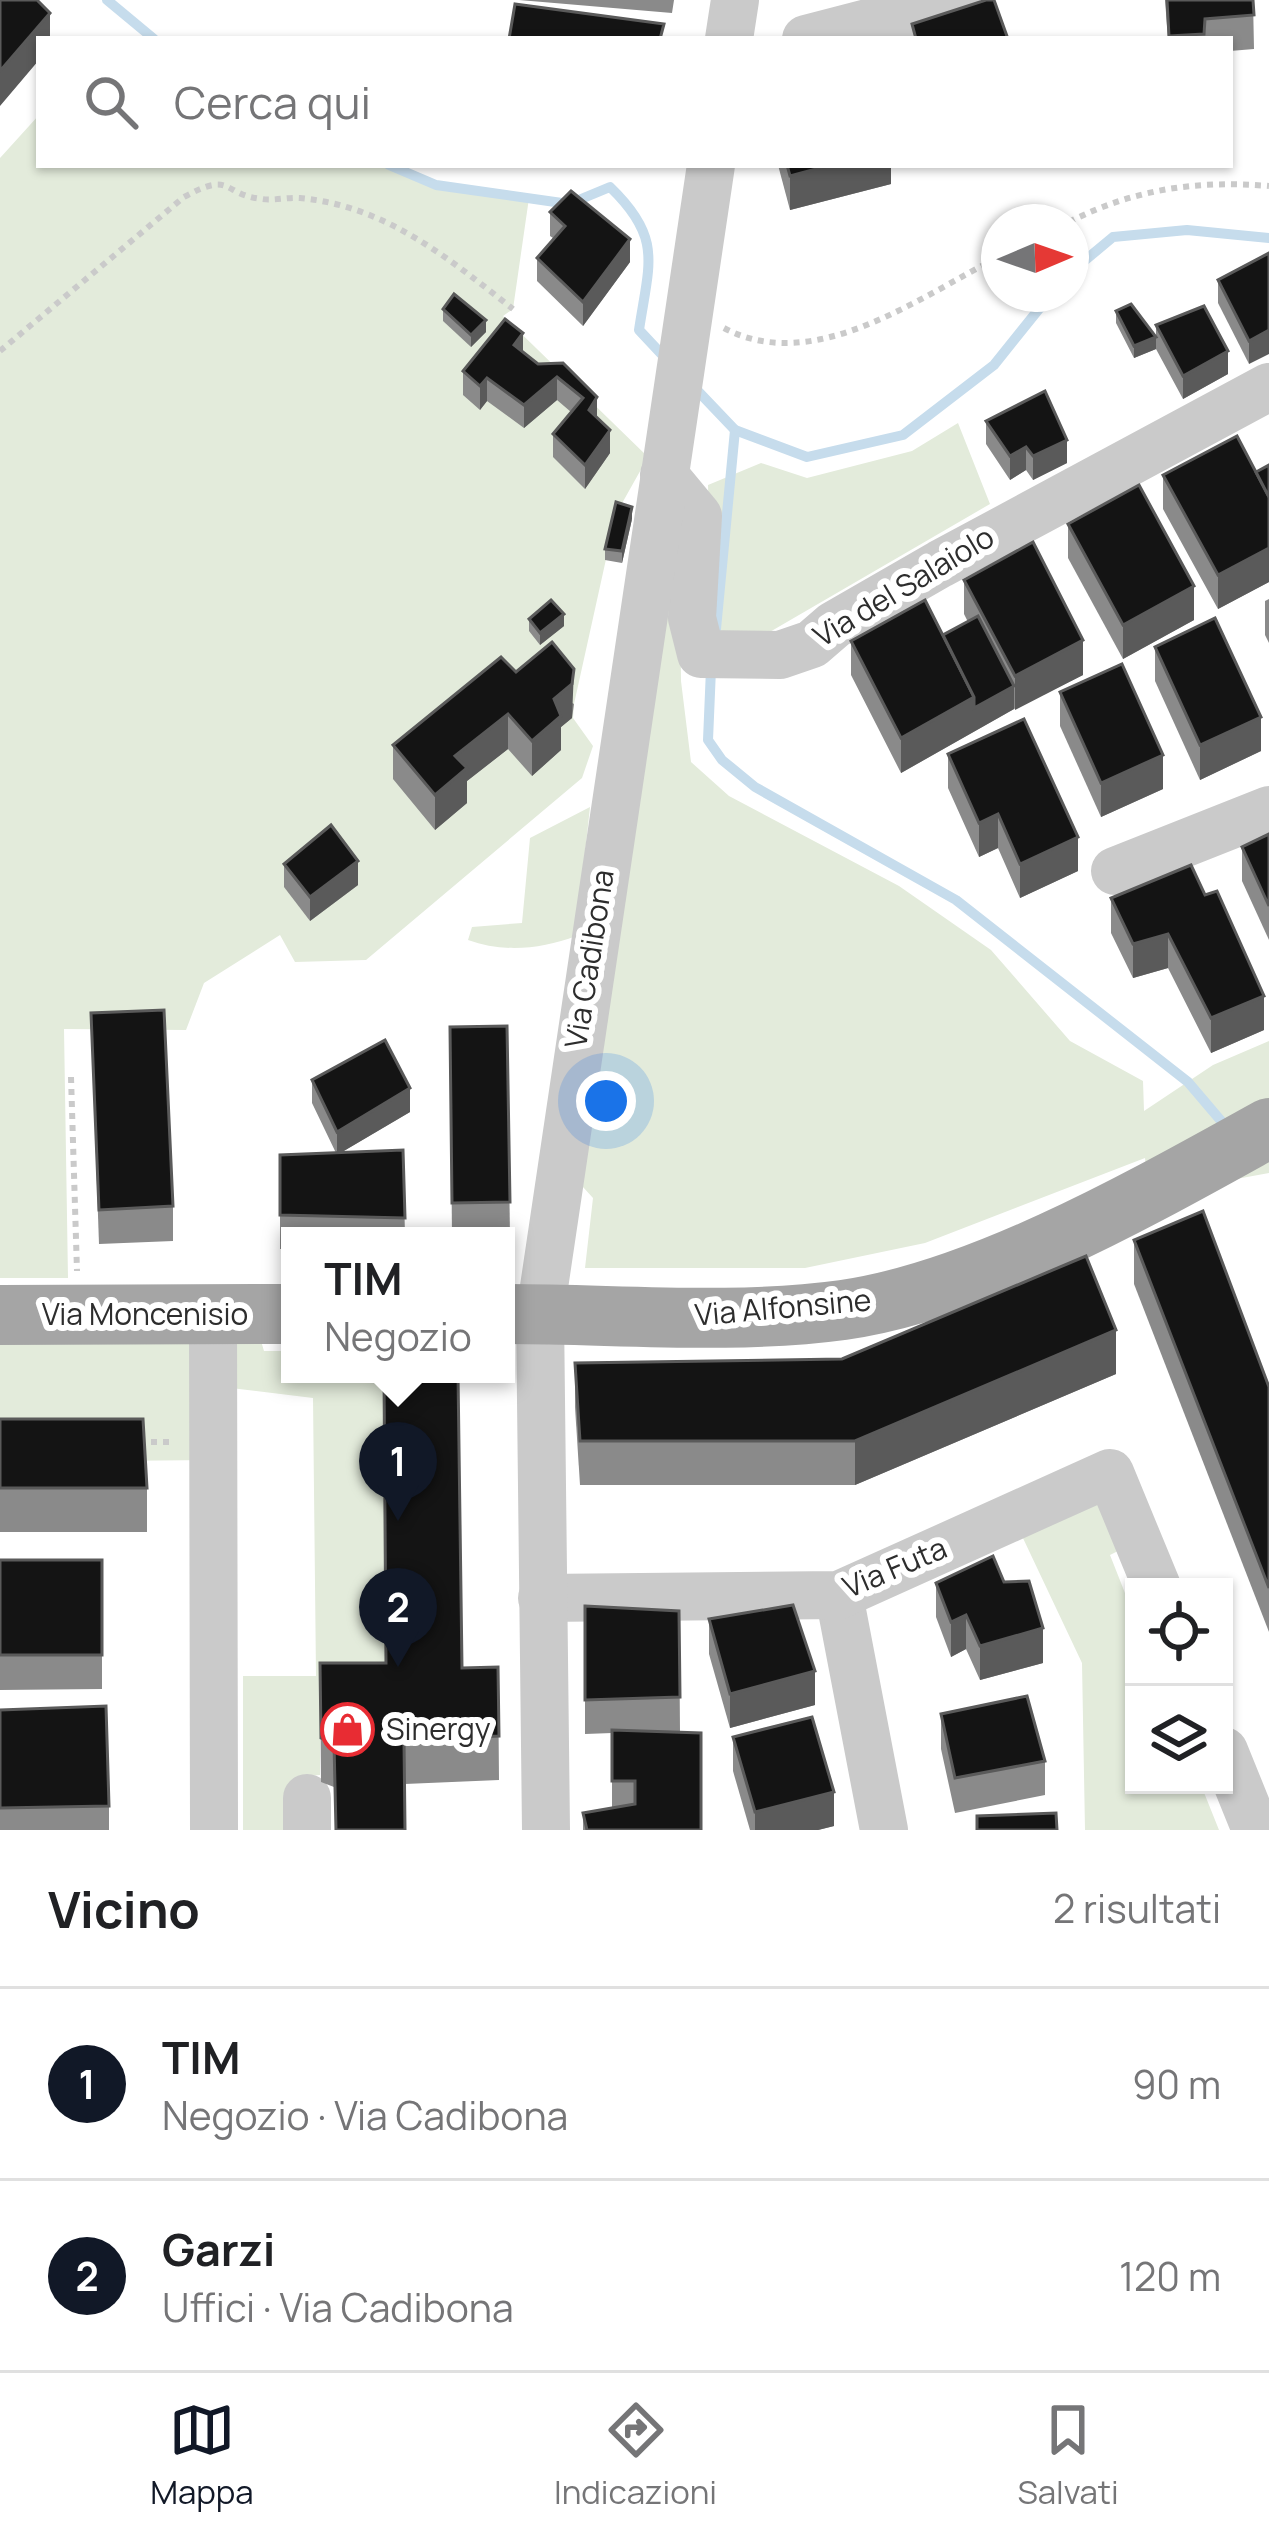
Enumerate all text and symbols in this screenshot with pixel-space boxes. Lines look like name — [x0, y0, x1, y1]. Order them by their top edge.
search box — [36, 36, 1233, 168]
icon: search — [78, 69, 144, 135]
text: Cerca qui — [174, 71, 371, 133]
north arrow — [981, 204, 1089, 312]
street label: Via del Salaiolo — [805, 516, 1001, 656]
street label: Via Cadibona — [554, 867, 623, 1051]
your location — [576, 1071, 636, 1131]
popup — [281, 1227, 515, 1383]
text: TIM — [324, 1247, 403, 1309]
street label: Via Alfonsine — [693, 1278, 873, 1335]
street label: Via Moncenisio — [42, 1293, 248, 1334]
text: Negozio — [324, 1309, 472, 1363]
pin: 1 — [359, 1422, 437, 1521]
street label: Via Futa — [836, 1526, 952, 1607]
pin: 2 — [359, 1568, 437, 1667]
map controls — [1125, 1578, 1233, 1794]
button: locate — [1125, 1578, 1233, 1686]
button: layers — [1125, 1686, 1233, 1794]
shop icon: Sinergy — [319, 1702, 375, 1758]
place label: Sinergy — [386, 1708, 491, 1749]
text: Vicino — [48, 1874, 200, 1943]
text: 2 risultati — [1053, 1881, 1221, 1935]
text: TIM — [162, 2026, 240, 2088]
text: 1 — [78, 2057, 96, 2111]
text: 90 m — [1132, 2057, 1221, 2111]
text: Negozio · Via Cadibona — [162, 2088, 568, 2142]
text: Garzi — [162, 2218, 275, 2280]
text: 2 — [75, 2249, 99, 2303]
text: 120 m — [1119, 2249, 1221, 2303]
text: Uffici · Via Cadibona — [162, 2280, 514, 2334]
tab: Mappa — [150, 2397, 254, 2514]
tab: Indicazioni — [554, 2397, 717, 2514]
tab: Salvati — [1017, 2397, 1119, 2514]

